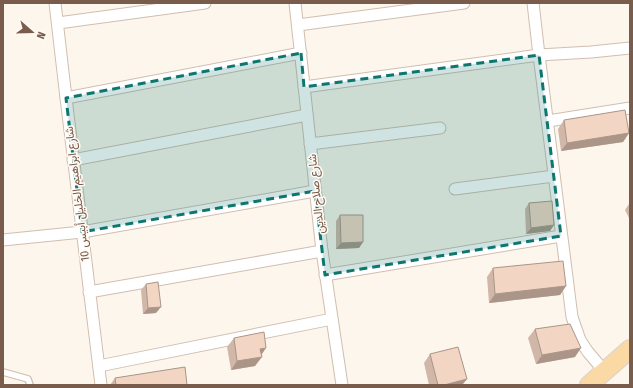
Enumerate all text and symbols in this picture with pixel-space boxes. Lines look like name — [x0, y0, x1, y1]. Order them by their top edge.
north arrow — [12, 12, 52, 52]
text: N — [34, 30, 48, 41]
street label: شارع ابراهيم الخليل أبيس 10 — [62, 125, 94, 262]
street label: شارع صلاح الدين — [305, 153, 329, 235]

